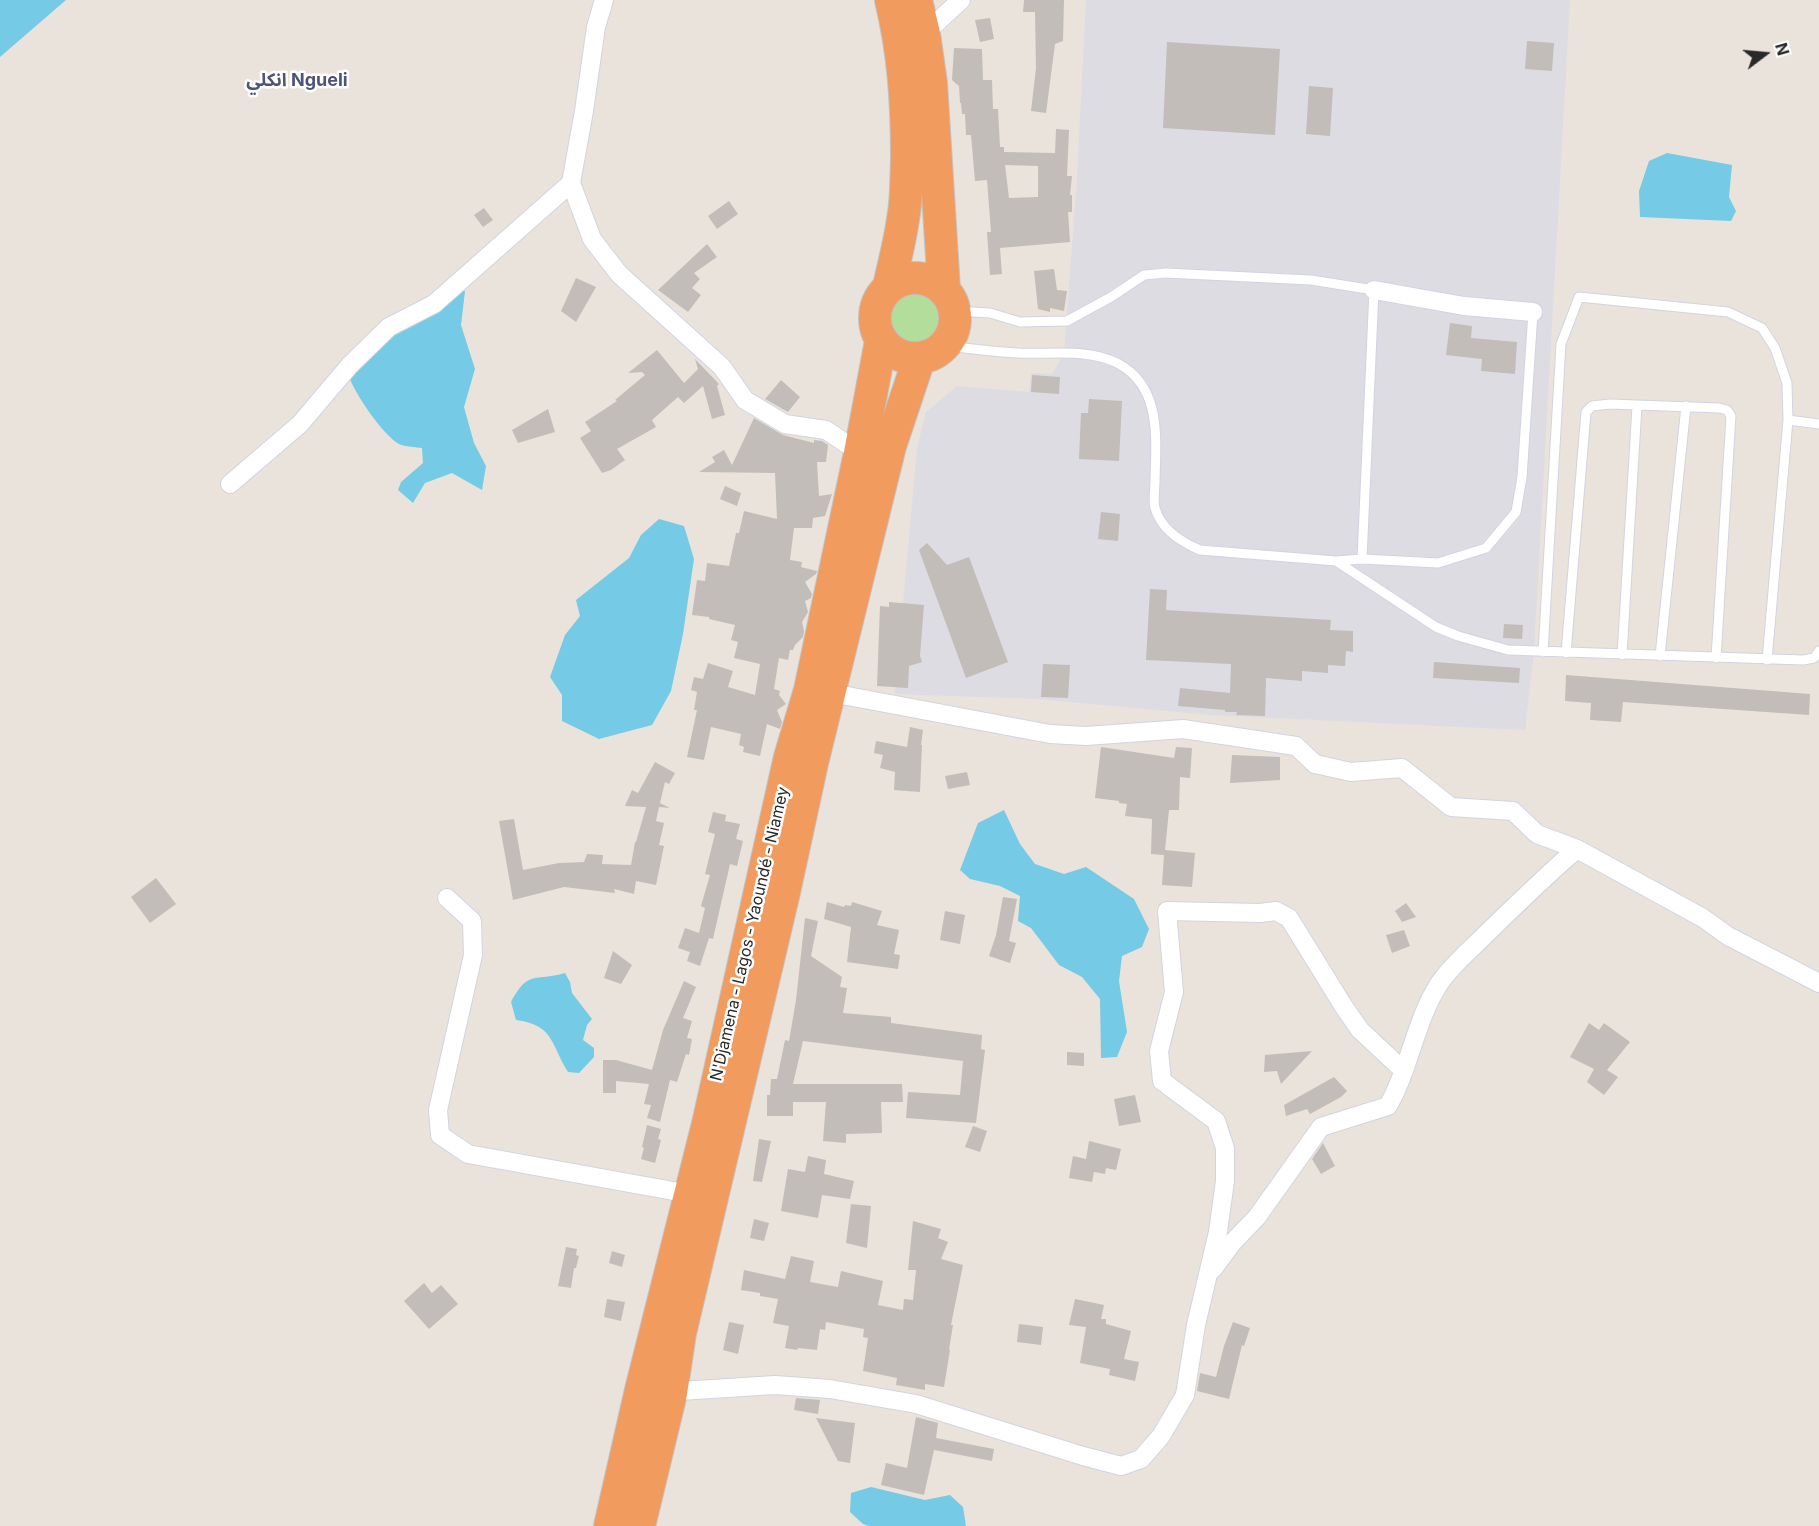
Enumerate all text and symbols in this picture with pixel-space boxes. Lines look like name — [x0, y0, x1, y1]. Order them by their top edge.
north arrow — [1735, 24, 1795, 84]
text: N — [1771, 40, 1794, 58]
district label: انكلي Ngueli — [246, 70, 348, 92]
street label: N'Djamena - Lagos - Yaoundé - Niamey — [707, 785, 793, 1083]

